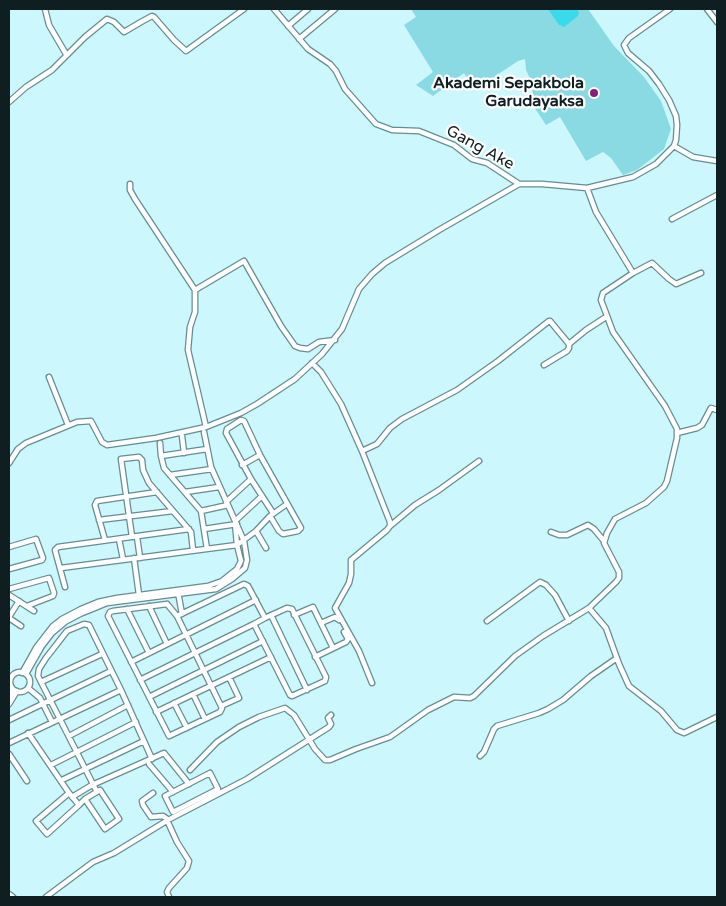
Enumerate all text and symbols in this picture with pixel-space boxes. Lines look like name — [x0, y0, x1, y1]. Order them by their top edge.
place label: Akademi Sepakbola Garudayaksa — [433, 74, 584, 112]
marker: Akademi Sepakbola Garudayaksa — [588, 87, 600, 99]
street label: Gang Ake — [443, 122, 517, 174]

